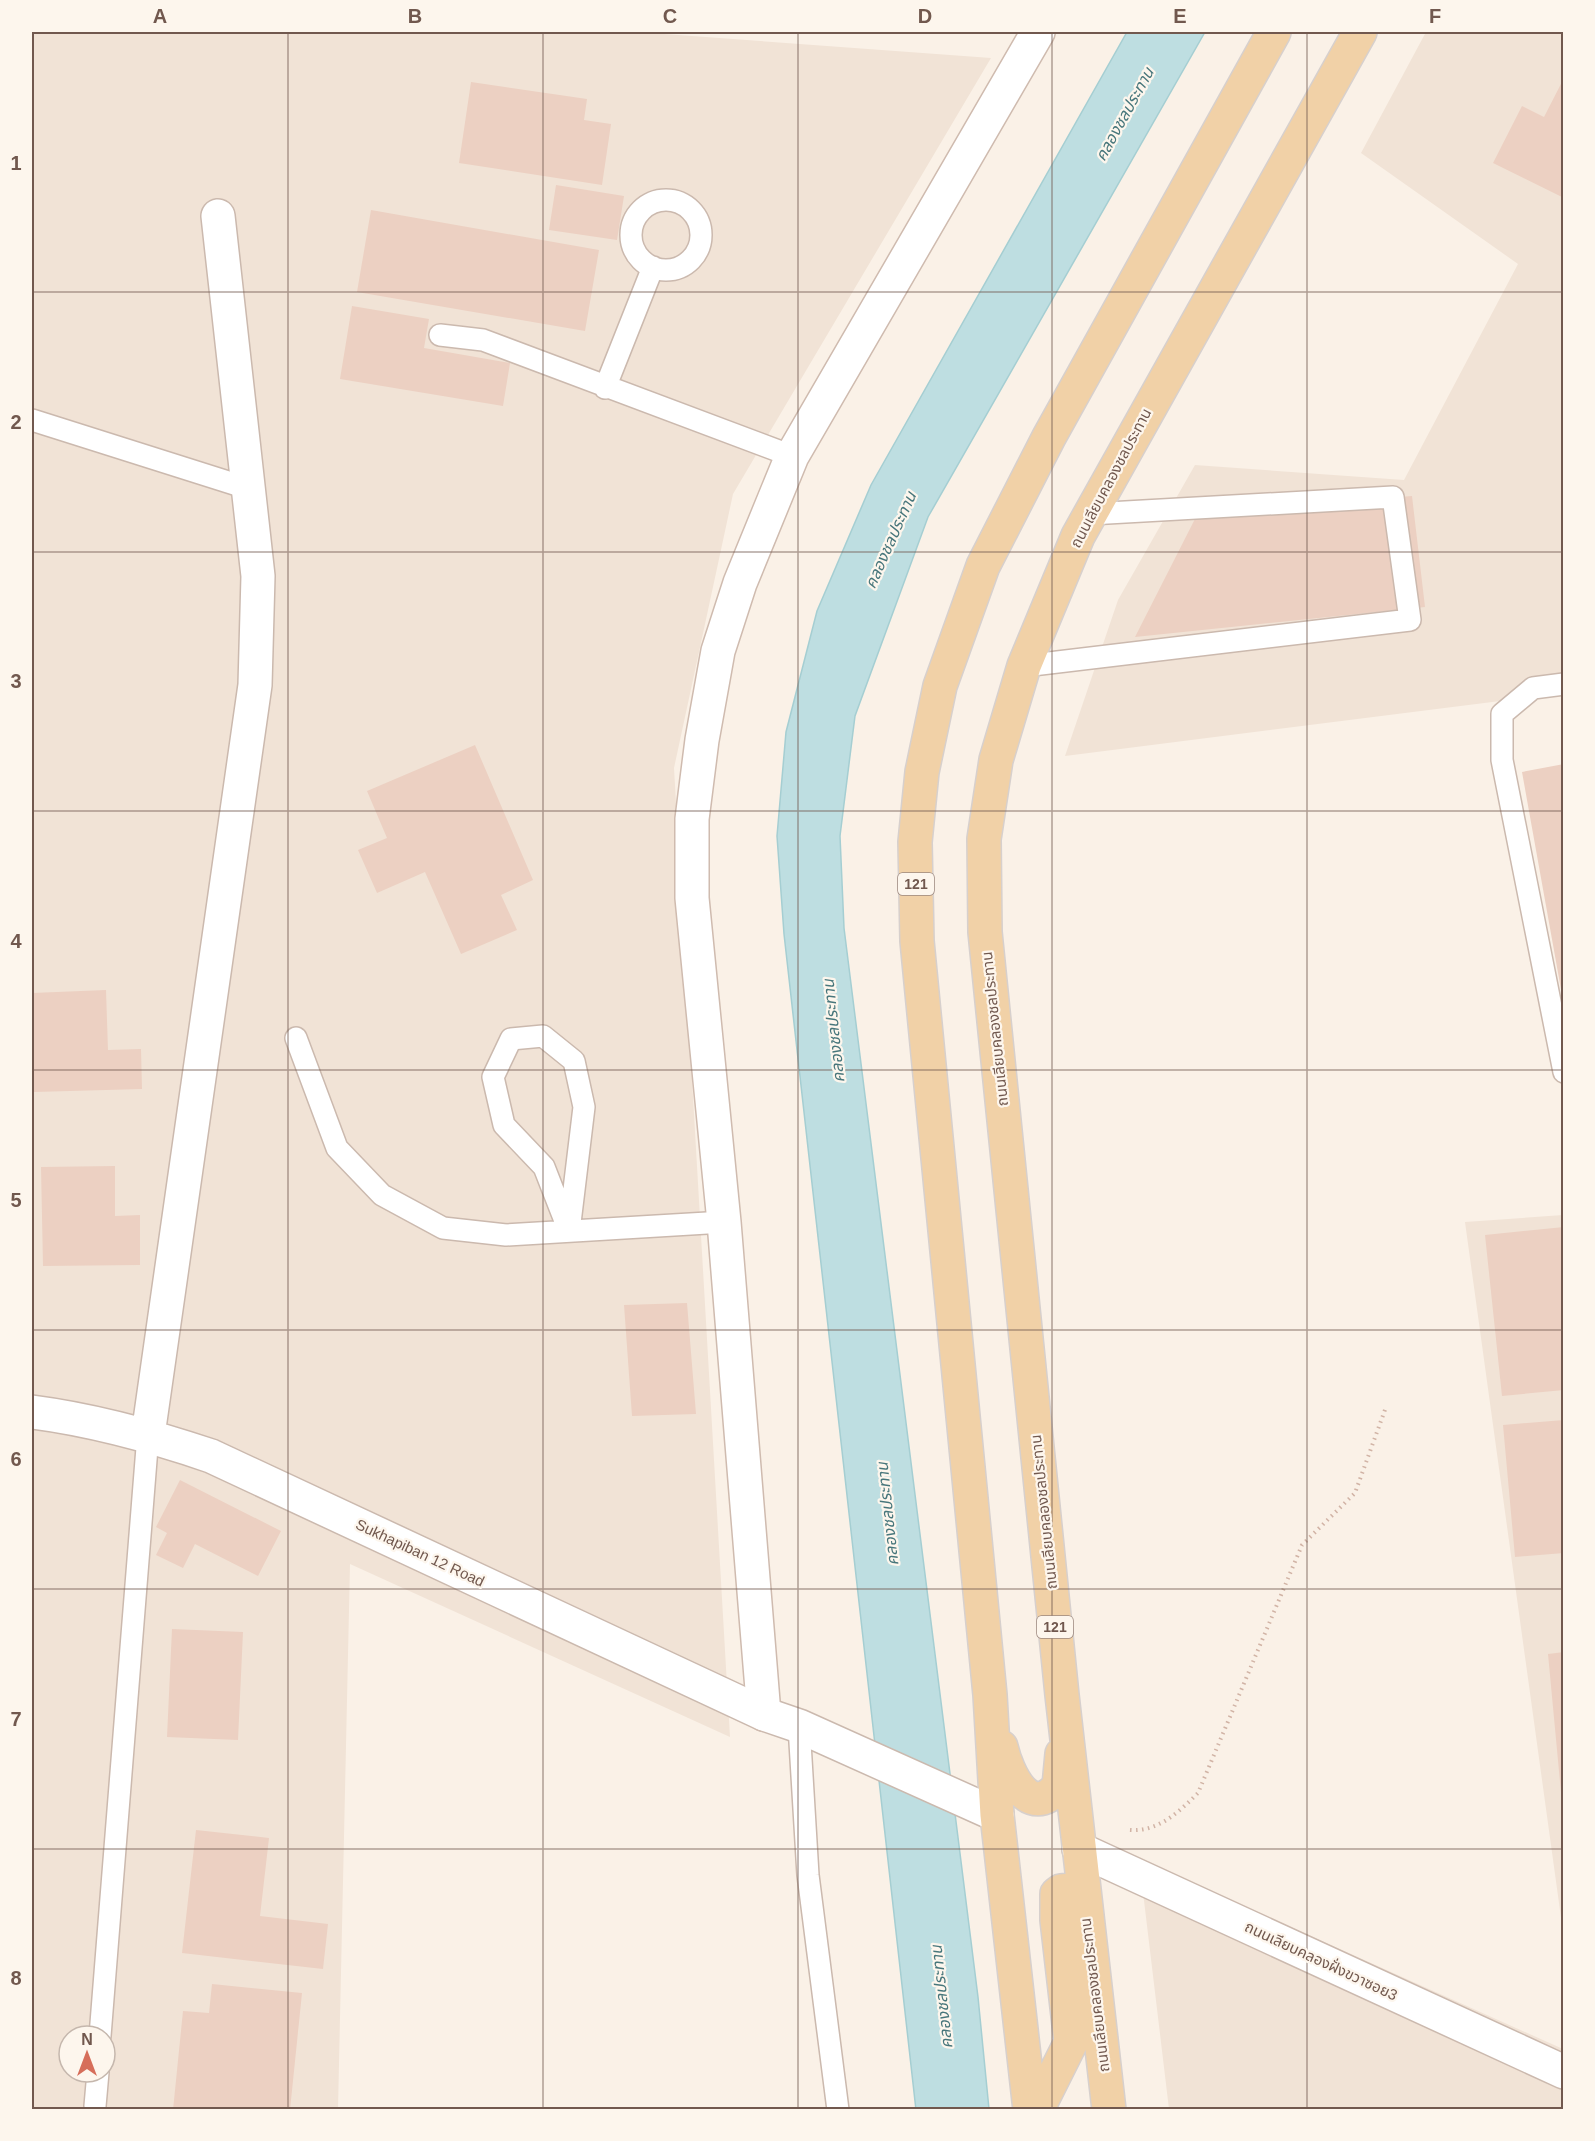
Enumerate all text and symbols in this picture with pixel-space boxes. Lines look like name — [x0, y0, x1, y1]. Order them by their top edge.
text: A — [153, 5, 167, 27]
text: B — [408, 5, 422, 27]
text: C — [663, 5, 677, 27]
text: D — [918, 5, 932, 27]
text: E — [1173, 5, 1187, 27]
text: F — [1429, 5, 1441, 27]
water label: คลองชลประทาน — [1092, 64, 1158, 164]
text: 1 — [10, 152, 22, 174]
street label: ถนนเลียบคลองชลประทาน — [1067, 405, 1155, 550]
text: 2 — [10, 411, 22, 433]
water label: คลองชลประทาน — [862, 488, 920, 591]
text: 3 — [10, 670, 22, 692]
road number: 121 — [898, 873, 934, 895]
text: 4 — [10, 930, 22, 952]
street label: ถนนเลียบคลองชลประทาน — [978, 951, 1011, 1107]
water label: คลองชลประทาน — [820, 977, 847, 1083]
text: 5 — [10, 1189, 22, 1211]
street label: ถนนเลียบคลองชลประทาน — [1027, 1434, 1060, 1590]
text: 6 — [10, 1448, 22, 1470]
water label: คลองชลประทาน — [874, 1460, 901, 1566]
street label: Sukhapiban 12 Road — [353, 1515, 487, 1590]
road number: 121 — [1037, 1616, 1073, 1638]
text: 7 — [10, 1708, 22, 1730]
street label: ถนนเลียบคลองฝั่งขวาซอย3 — [1242, 1916, 1401, 2003]
street label: ถนนเลียบคลองชลประทาน — [1077, 1917, 1112, 2073]
water label: คลองชลประทาน — [928, 1943, 955, 2049]
text: 8 — [10, 1967, 22, 1989]
north arrow — [57, 2024, 117, 2084]
text: N — [81, 2031, 93, 2048]

